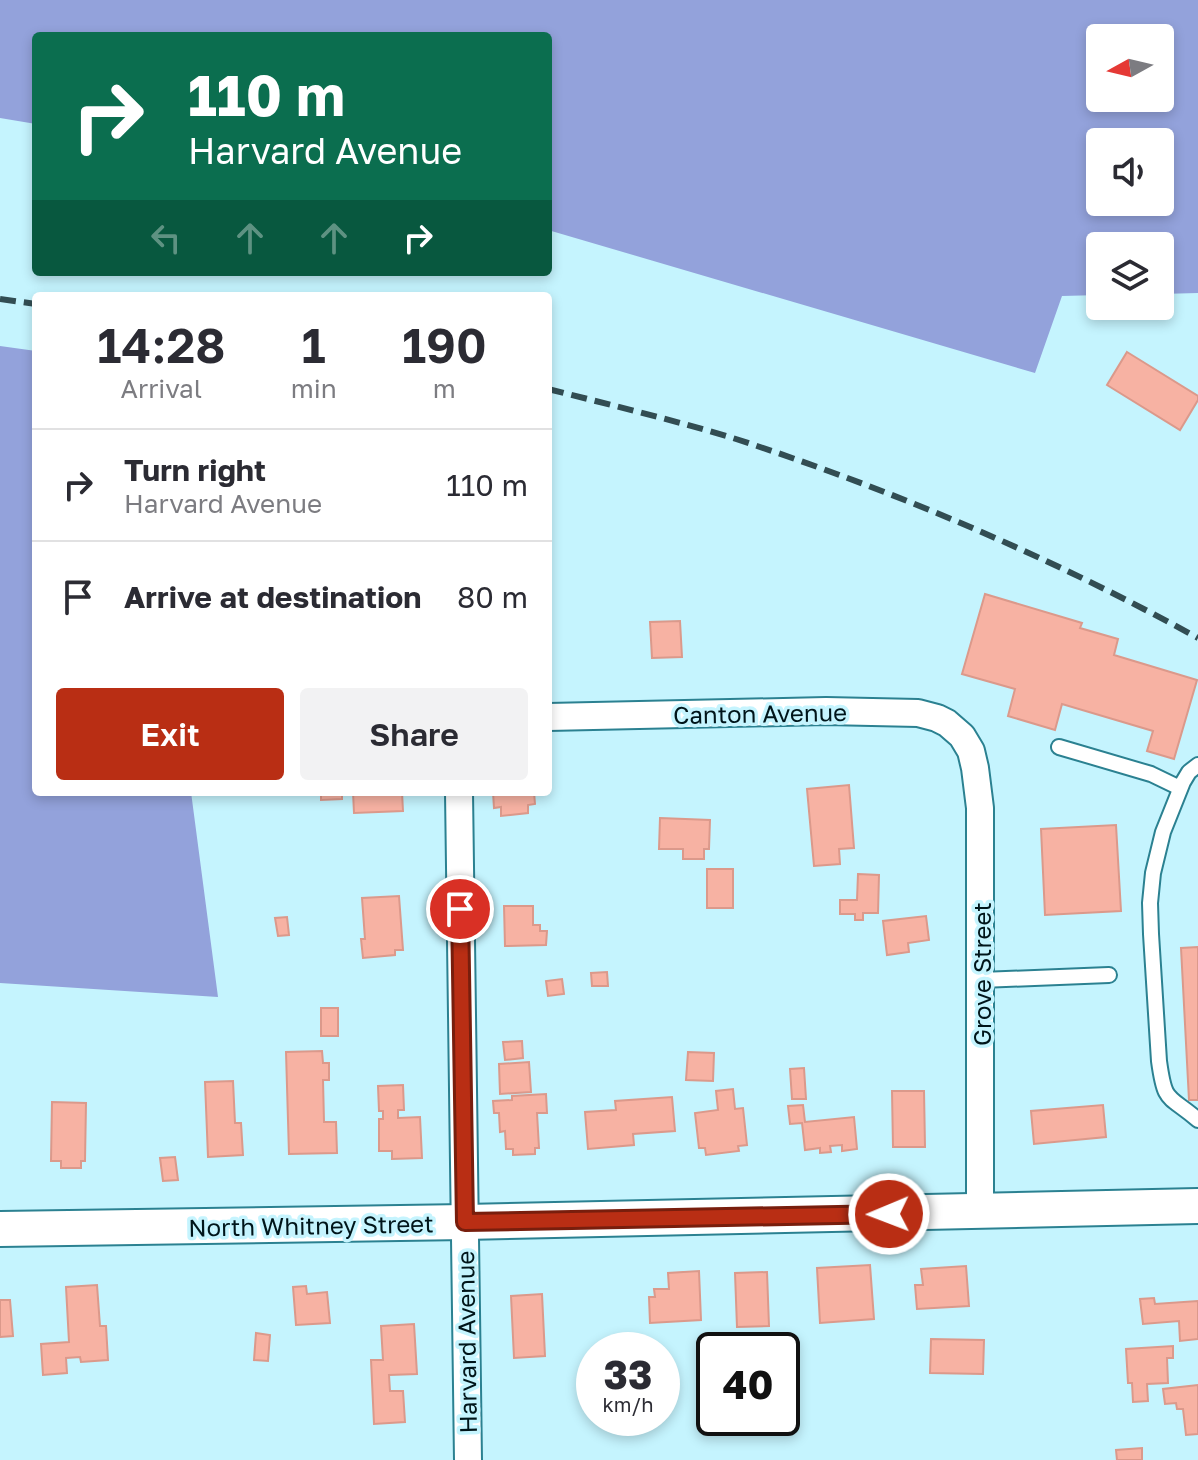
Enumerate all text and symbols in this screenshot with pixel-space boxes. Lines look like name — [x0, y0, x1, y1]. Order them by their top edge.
north arrow — [1086, 24, 1174, 112]
map controls — [1086, 24, 1174, 320]
text: 110 m — [188, 61, 345, 128]
icon: right — [56, 64, 160, 168]
button: sound — [1086, 128, 1174, 216]
text: Harvard Avenue — [188, 129, 462, 172]
icon: left — [144, 216, 188, 260]
icon: ahead — [228, 216, 272, 260]
icon: ahead — [312, 216, 356, 260]
icon: right — [396, 216, 440, 260]
button: layers — [1086, 232, 1174, 320]
text: 14:28 — [97, 316, 225, 374]
text: 1 — [302, 316, 326, 374]
text: 190 — [402, 316, 487, 374]
text: Arrival — [121, 373, 202, 404]
text: min — [291, 373, 337, 404]
text: m — [433, 373, 456, 404]
text: Turn right — [124, 452, 266, 488]
icon: right — [56, 463, 100, 507]
text: 110 m — [446, 467, 528, 503]
text: Harvard Avenue — [124, 488, 322, 519]
icon: arrive — [56, 575, 100, 619]
text: Arrive at destination — [124, 579, 421, 615]
text: 80 m — [457, 579, 528, 615]
button: Exit — [56, 688, 284, 780]
button: Share — [300, 688, 528, 780]
street label: Canton Avenue — [673, 697, 847, 729]
pin — [426, 875, 494, 943]
icon: arrive — [438, 887, 482, 931]
street label: Grove Street — [967, 902, 996, 1046]
position arrow — [847, 1172, 931, 1256]
street label: North Whitney Street — [188, 1208, 434, 1242]
street label: Harvard Avenue — [450, 1250, 482, 1434]
speed limit sign: 40 — [696, 1332, 800, 1436]
text: 33 — [604, 1350, 652, 1398]
text: km/h — [603, 1392, 653, 1416]

